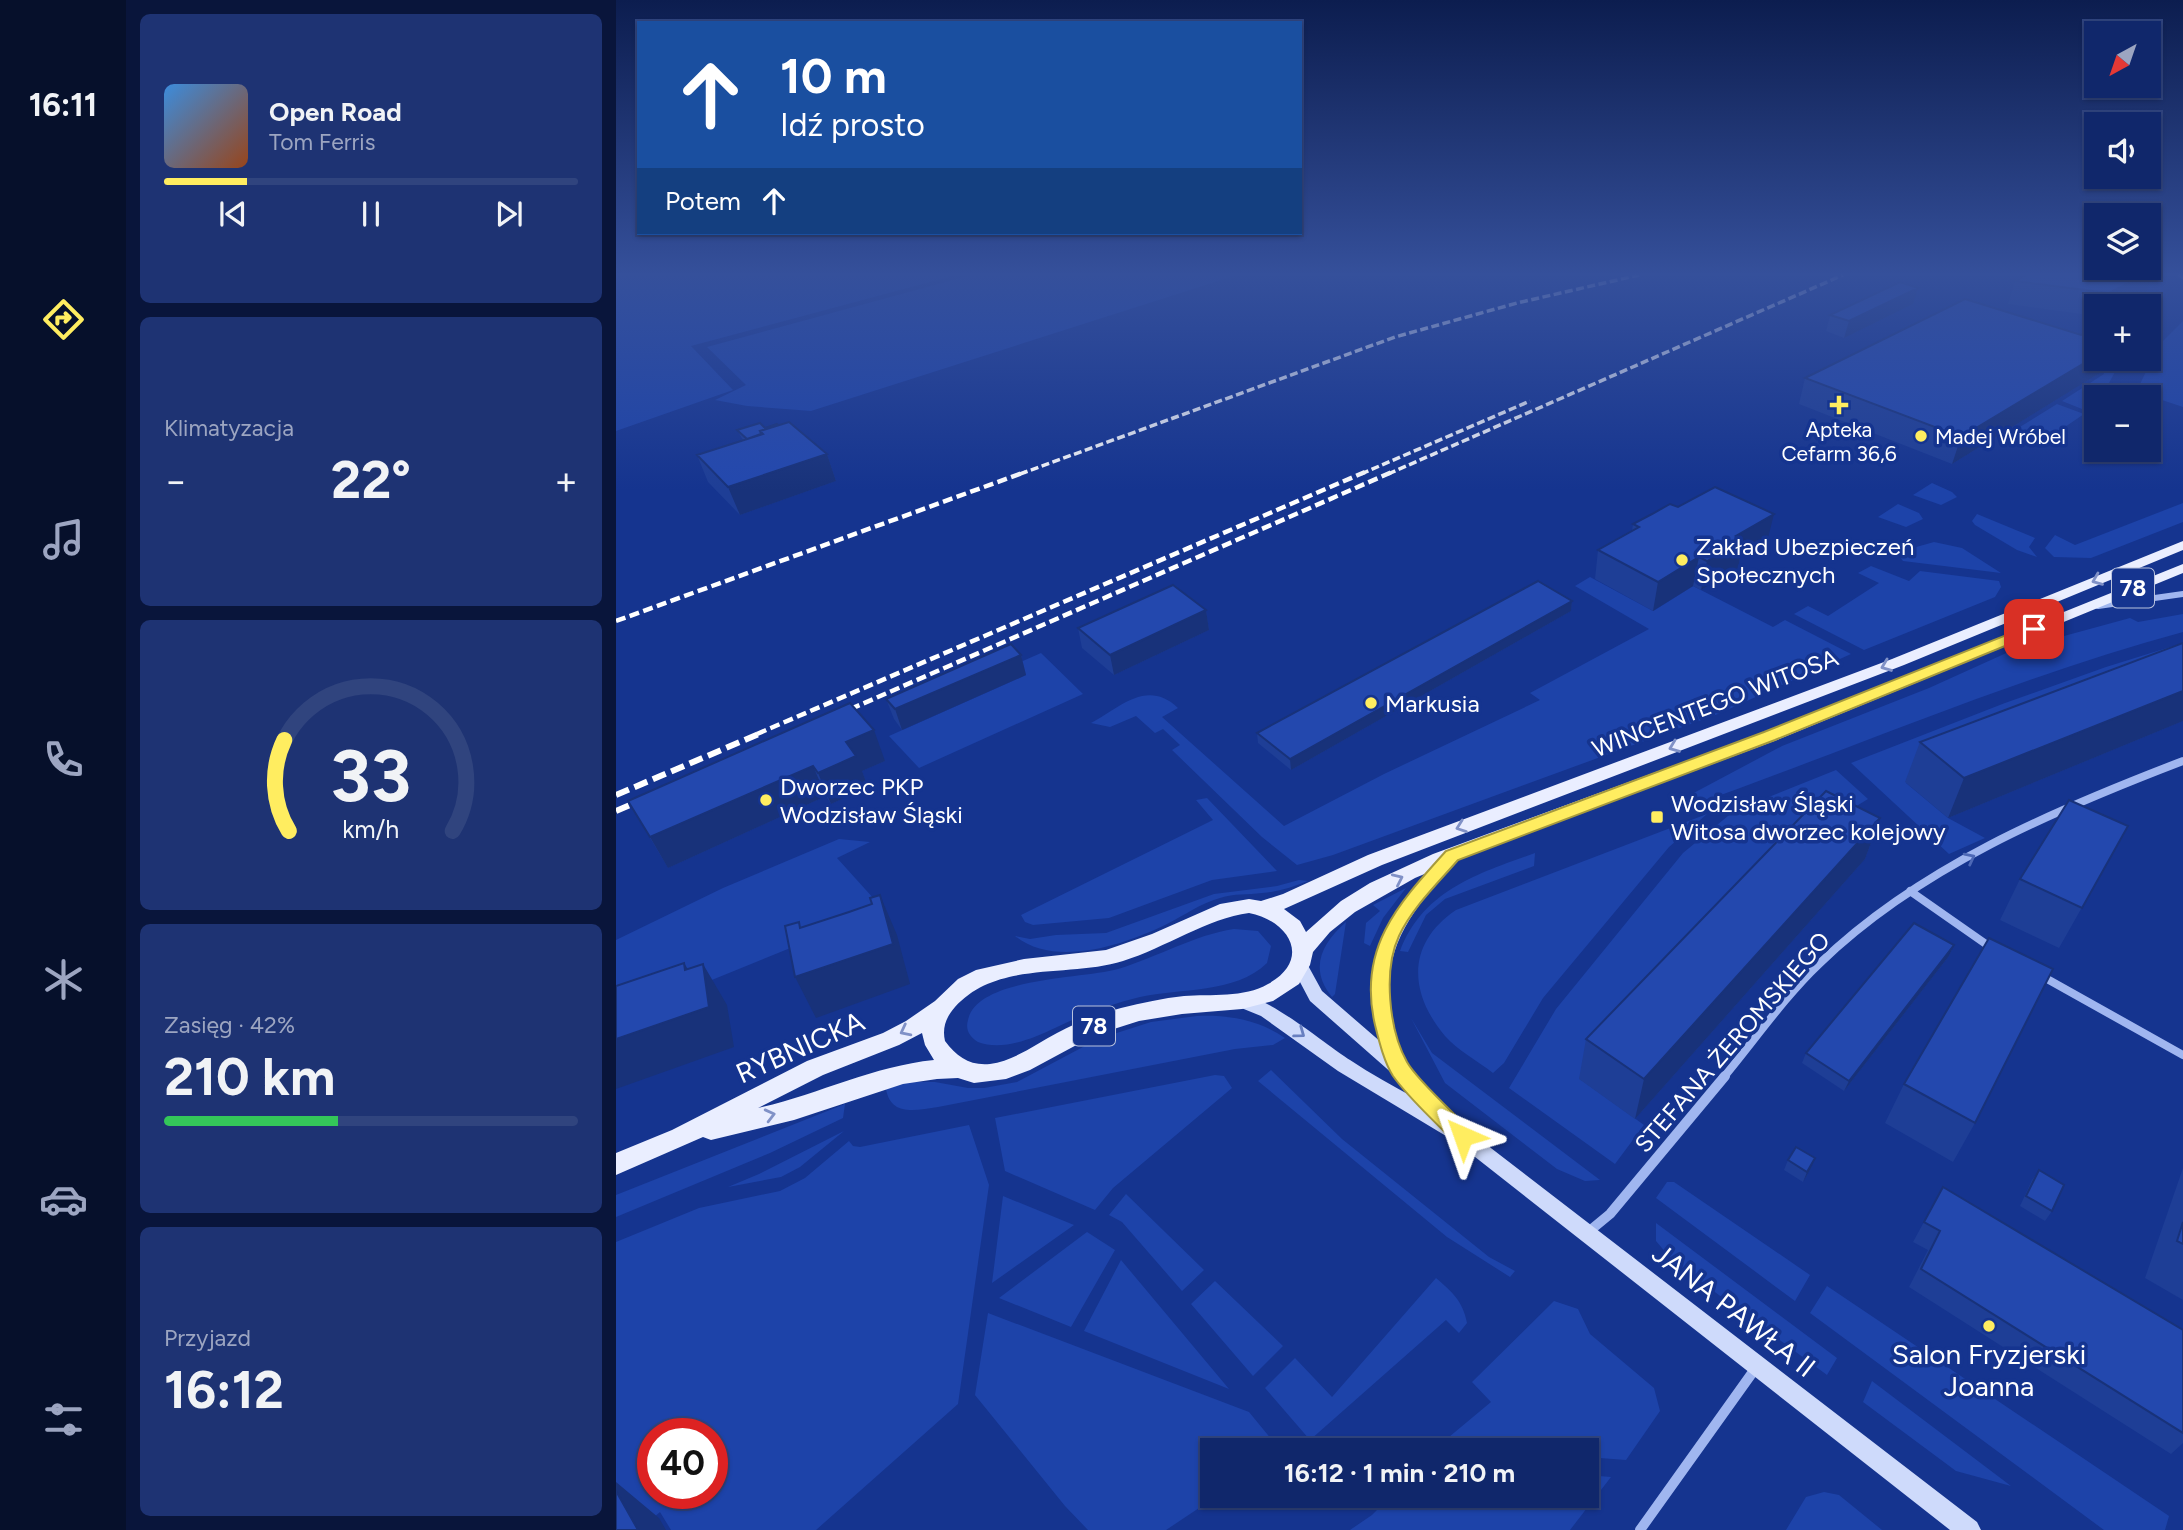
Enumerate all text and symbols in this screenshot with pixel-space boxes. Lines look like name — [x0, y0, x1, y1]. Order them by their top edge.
north arrow — [2084, 21, 2161, 98]
map controls — [2084, 21, 2161, 462]
text: 10 m — [780, 46, 887, 105]
icon: ahead — [665, 49, 756, 140]
text: 16:11 — [29, 86, 97, 124]
text: Open Road — [269, 96, 402, 128]
text: Idź prosto — [780, 106, 925, 144]
button: sound — [2084, 112, 2161, 189]
text: Tom Ferris — [269, 128, 375, 156]
icon: ahead — [755, 182, 793, 220]
text: Potem — [665, 185, 741, 217]
icon: previous — [214, 195, 252, 233]
icon: pause — [352, 195, 390, 233]
icon: next — [490, 195, 528, 233]
button: layers — [2084, 203, 2161, 280]
button: + — [2084, 294, 2161, 371]
icon: directions — [39, 295, 88, 344]
button: − — [2084, 385, 2161, 462]
marker: Apteka Cefarm 36,6 — [1831, 397, 1847, 413]
text: Klimatyzacja — [164, 414, 294, 442]
place label: Apteka Cefarm 36,6 — [1781, 417, 1897, 466]
place label: Madej Wróbel — [1935, 424, 2066, 449]
marker: Madej Wróbel — [1913, 428, 1929, 444]
text: 22° — [331, 449, 411, 511]
text: − — [164, 458, 188, 504]
text: + — [554, 458, 578, 504]
icon: music — [39, 515, 88, 564]
place label: Zakład Ubezpieczeń Społecznych — [1696, 532, 1914, 589]
marker: Zakład Ubezpieczeń Społecznych — [1674, 552, 1690, 568]
road number: 78 — [2112, 568, 2154, 608]
one-way arrow — [2092, 572, 2104, 586]
pin — [2004, 599, 2064, 659]
icon: arrive — [2015, 610, 2053, 648]
street label: WINCENTEGO WITOSA — [1588, 642, 1843, 763]
one-way arrow — [1881, 658, 1893, 672]
place label: Markusia — [1385, 689, 1480, 718]
marker: Markusia — [1363, 695, 1379, 711]
text: 33 — [331, 732, 411, 819]
icon: phone — [39, 735, 88, 784]
one-way arrow — [1668, 739, 1680, 753]
place label: Dworzec PKP Wodzisław Śląski — [780, 772, 963, 829]
place label: Wodzisław Śląski Witosa dworzec kolejowy — [1671, 789, 1946, 846]
marker: Dworzec PKP Wodzisław Śląski — [758, 792, 774, 808]
marker: Wodzisław Śląski Witosa dworzec kolejowy — [1649, 809, 1665, 825]
text: km/h — [342, 814, 400, 844]
one-way arrow — [1455, 819, 1467, 833]
one-way arrow — [1962, 853, 1975, 867]
one-way arrow — [1391, 873, 1403, 887]
street label: STEFANA ŻEROMSKIEGO — [1628, 926, 1836, 1158]
icon: climate — [39, 955, 88, 1004]
street label: RYBNICKA — [730, 1004, 870, 1090]
road number: 78 — [1073, 1007, 1115, 1046]
text: Zasięg · 42% — [164, 1011, 295, 1039]
one-way arrow — [900, 1023, 912, 1037]
one-way arrow — [1292, 1024, 1305, 1037]
text: 210 km — [164, 1046, 335, 1108]
position arrow — [1426, 1099, 1500, 1173]
one-way arrow — [764, 1109, 776, 1123]
icon: car — [39, 1175, 88, 1224]
street label: JANA PAWŁA II — [1646, 1236, 1822, 1384]
marker: Salon Fryzjerski Joanna — [1981, 1318, 1997, 1334]
text: Przyjazd — [164, 1324, 251, 1352]
place label: Salon Fryzjerski Joanna — [1892, 1337, 2086, 1403]
text: 16:12 — [164, 1359, 284, 1421]
icon: filters — [39, 1395, 88, 1444]
speed limit sign: 40 — [637, 1418, 728, 1509]
text: 16:12 · 1 min · 210 m — [1284, 1457, 1515, 1489]

